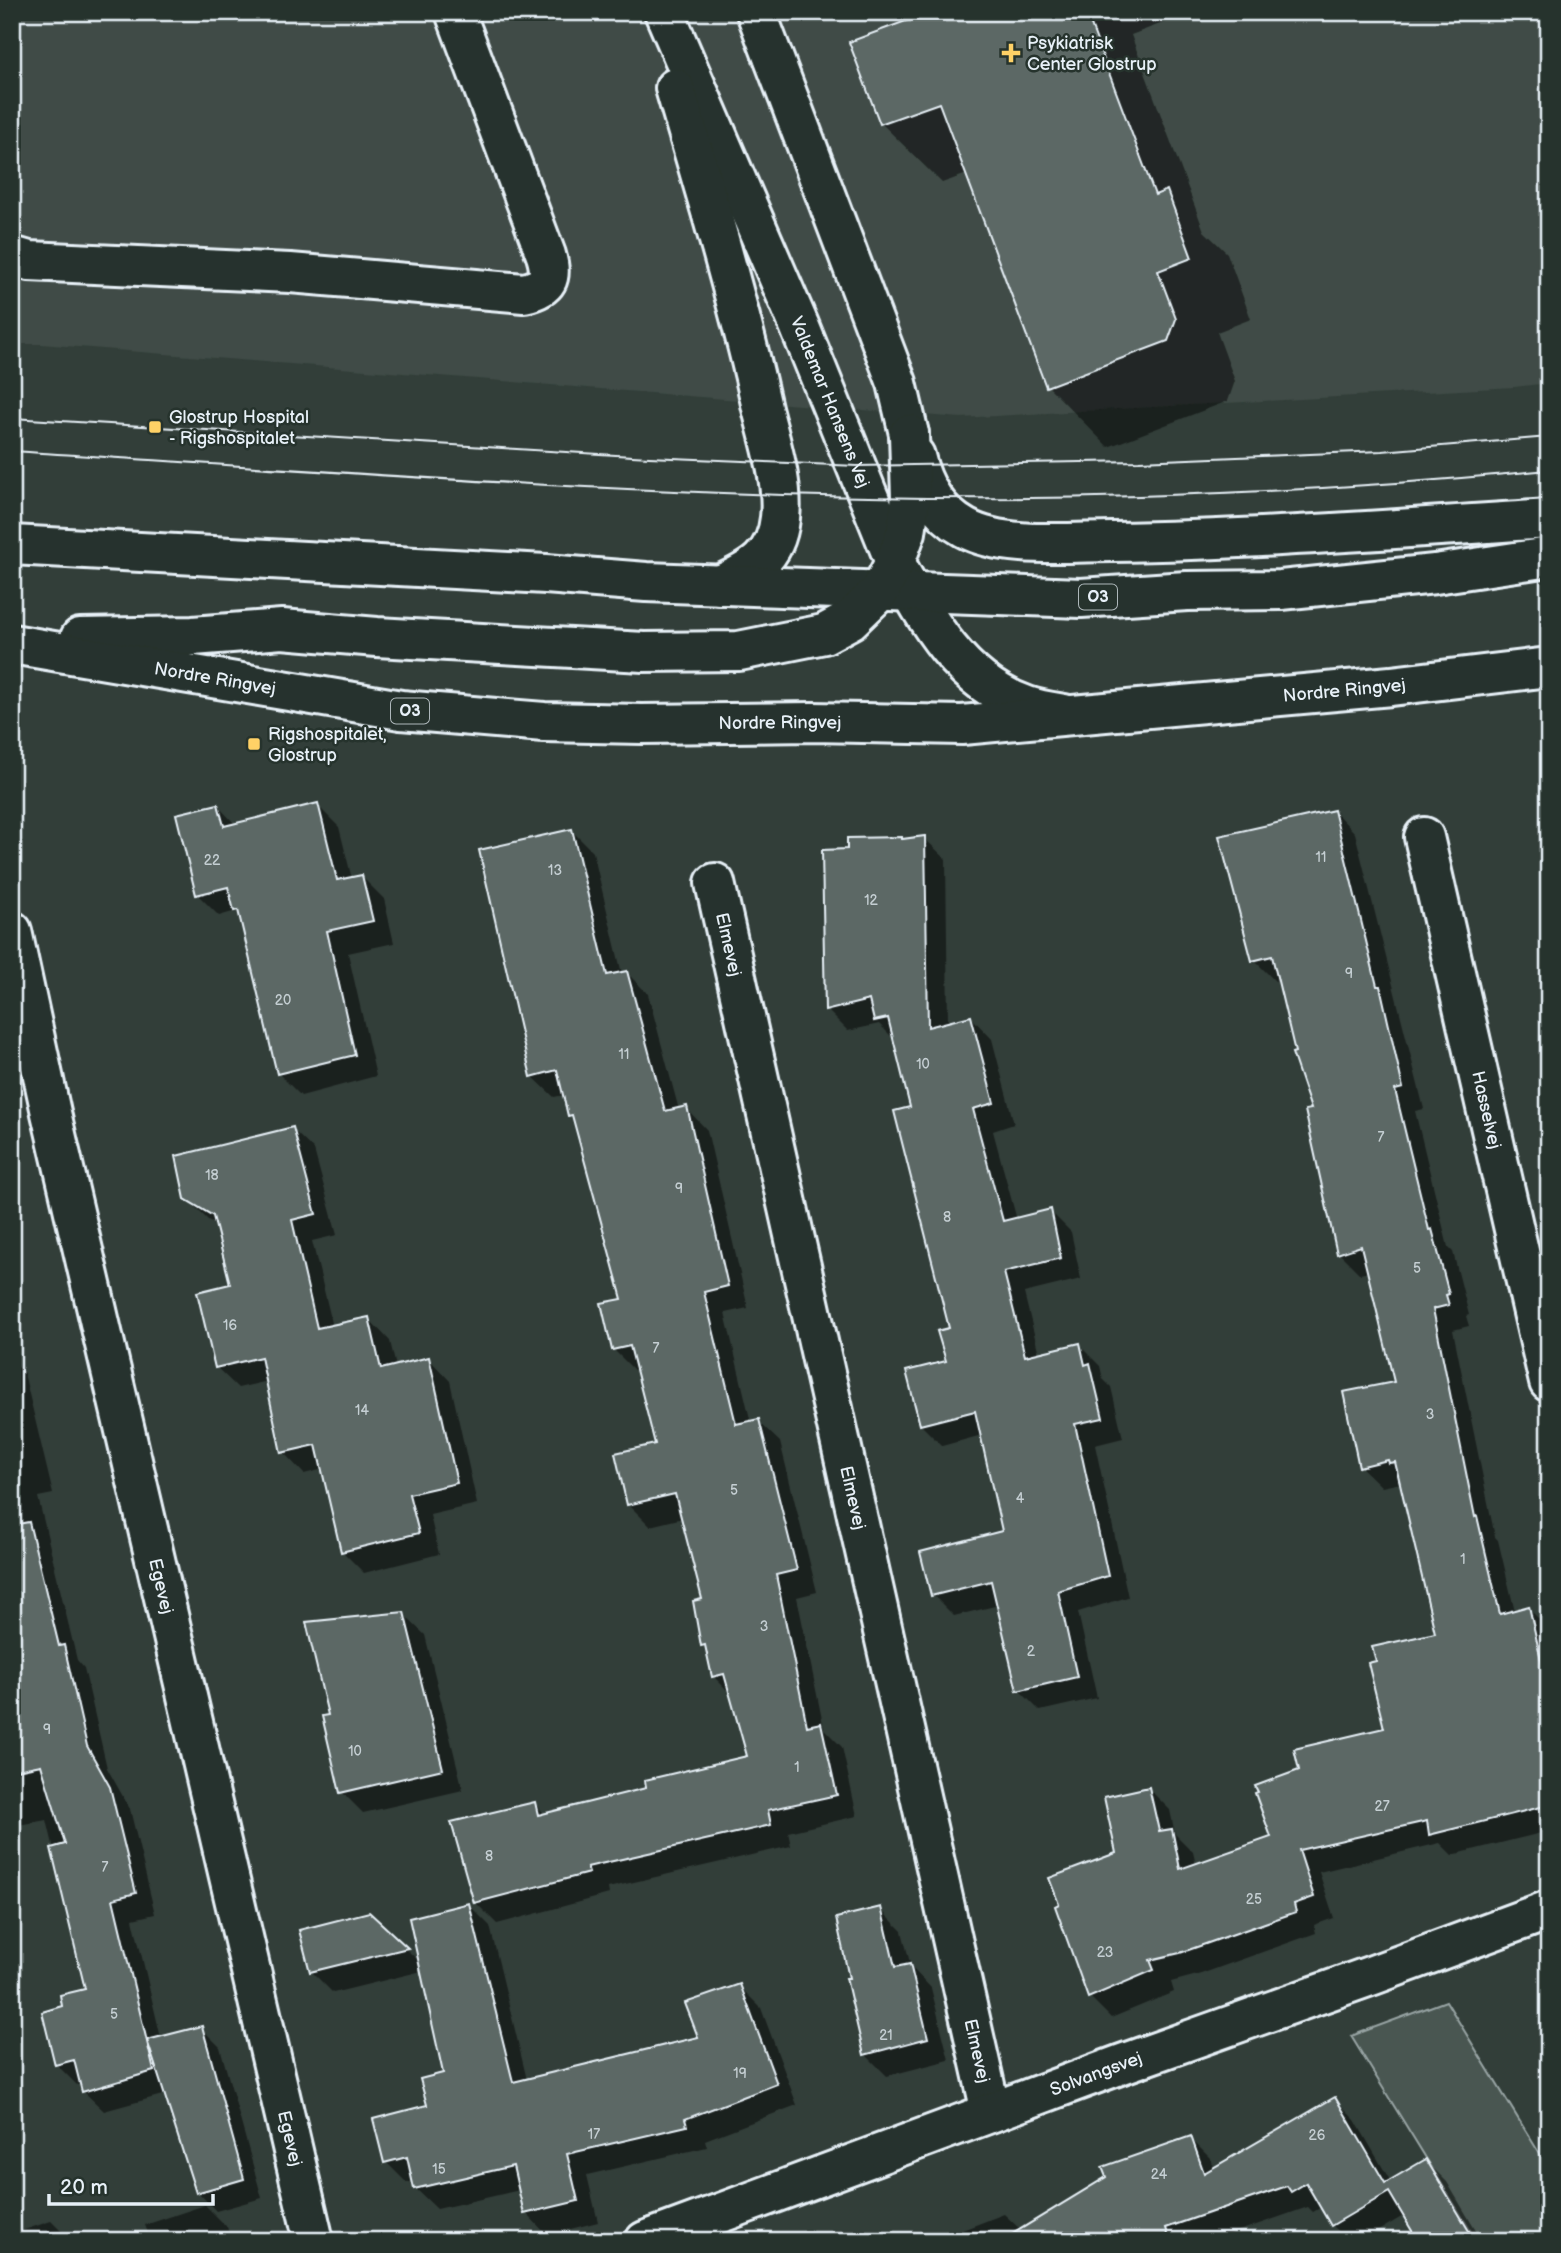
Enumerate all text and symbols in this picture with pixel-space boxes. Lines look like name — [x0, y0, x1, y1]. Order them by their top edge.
place label: Psykiatrisk Center Glostrup — [1027, 33, 1157, 75]
marker: Psykiatrisk Center Glostrup — [1001, 43, 1021, 63]
street label: Valdemar Hansens Vej — [786, 313, 874, 491]
place label: Glostrup Hospital - Rigshospitalet — [169, 407, 309, 449]
marker: Glostrup Hospital - Rigshospitalet — [147, 419, 163, 435]
road number: O3 — [1079, 584, 1117, 610]
street label: Nordre Ringvej — [153, 658, 277, 699]
street label: Nordre Ringvej — [1282, 674, 1407, 706]
road number: O3 — [391, 698, 429, 724]
street label: Nordre Ringvej — [718, 711, 842, 734]
place label: Rigshospitalet, Glostrup — [268, 724, 387, 766]
marker: Rigshospitalet, Glostrup — [246, 736, 262, 752]
house number: 11 — [1316, 849, 1326, 866]
house number: 22 — [204, 852, 221, 869]
house number: 13 — [548, 862, 562, 879]
house number: 12 — [864, 892, 879, 909]
street label: Elmevej — [711, 911, 746, 978]
house number: 9 — [1345, 965, 1353, 982]
house number: 20 — [275, 992, 291, 1009]
house number: 11 — [619, 1046, 629, 1063]
house number: 10 — [916, 1056, 930, 1073]
street label: Hasselvej — [1467, 1069, 1506, 1151]
house number: 7 — [1378, 1129, 1385, 1146]
house number: 18 — [205, 1167, 219, 1184]
house number: 9 — [675, 1180, 683, 1197]
house number: 8 — [943, 1209, 951, 1226]
house number: 5 — [1413, 1260, 1421, 1277]
house number: 16 — [223, 1317, 237, 1334]
house number: 7 — [653, 1340, 660, 1357]
house number: 14 — [355, 1402, 369, 1419]
house number: 3 — [1426, 1406, 1434, 1423]
street label: Elmevej — [836, 1464, 870, 1532]
house number: 5 — [730, 1482, 738, 1499]
house number: 4 — [1016, 1490, 1025, 1507]
house number: 1 — [1460, 1551, 1466, 1568]
street label: Egevej — [145, 1556, 178, 1616]
house number: 3 — [760, 1618, 768, 1635]
house number: 2 — [1027, 1643, 1036, 1660]
house number: 9 — [43, 1721, 51, 1738]
house number: 10 — [348, 1743, 362, 1760]
house number: 1 — [794, 1759, 800, 1776]
house number: 27 — [1374, 1798, 1390, 1815]
house number: 8 — [485, 1848, 493, 1865]
house number: 7 — [102, 1859, 109, 1876]
house number: 25 — [1246, 1891, 1262, 1908]
house number: 23 — [1097, 1944, 1113, 1961]
house number: 5 — [110, 2006, 118, 2023]
street label: Elmevej — [960, 2017, 995, 2085]
house number: 21 — [879, 2027, 893, 2044]
street label: Solvangsvej — [1047, 2047, 1145, 2100]
house number: 19 — [733, 2065, 747, 2082]
street label: Egevej — [273, 2109, 307, 2168]
house number: 17 — [588, 2126, 600, 2143]
house number: 26 — [1309, 2127, 1326, 2144]
house number: 15 — [432, 2161, 446, 2178]
scale bar — [49, 2162, 214, 2206]
house number: 24 — [1151, 2166, 1168, 2183]
text: 20 m — [60, 2175, 108, 2200]

